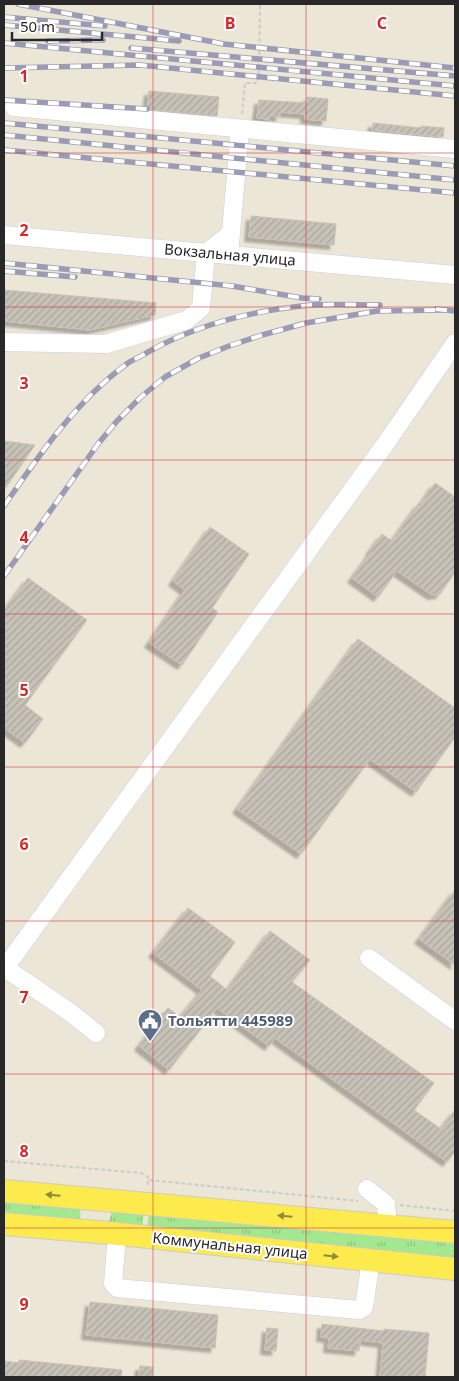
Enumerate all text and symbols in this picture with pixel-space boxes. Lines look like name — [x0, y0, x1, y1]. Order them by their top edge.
scale bar — [12, 10, 102, 42]
text: B — [225, 12, 235, 34]
text: C — [377, 12, 387, 34]
text: 50 m — [20, 16, 55, 36]
text: 1 — [19, 65, 29, 87]
text: 2 — [19, 219, 29, 241]
street label: Вокзальная улица — [164, 238, 297, 270]
text: 3 — [19, 372, 29, 394]
text: 4 — [19, 526, 29, 548]
text: 5 — [19, 679, 29, 701]
text: 6 — [19, 833, 29, 855]
text: 7 — [19, 986, 29, 1008]
public building icon: Тольятти 445989 — [137, 1008, 163, 1042]
place label: Тольятти 445989 — [168, 1010, 293, 1030]
text: 8 — [19, 1140, 29, 1162]
one-way arrow — [45, 1191, 61, 1199]
one-way arrow — [276, 1212, 292, 1220]
street label: Коммунальная улица — [152, 1227, 309, 1263]
one-way arrow — [323, 1252, 339, 1260]
text: 9 — [19, 1293, 29, 1315]

